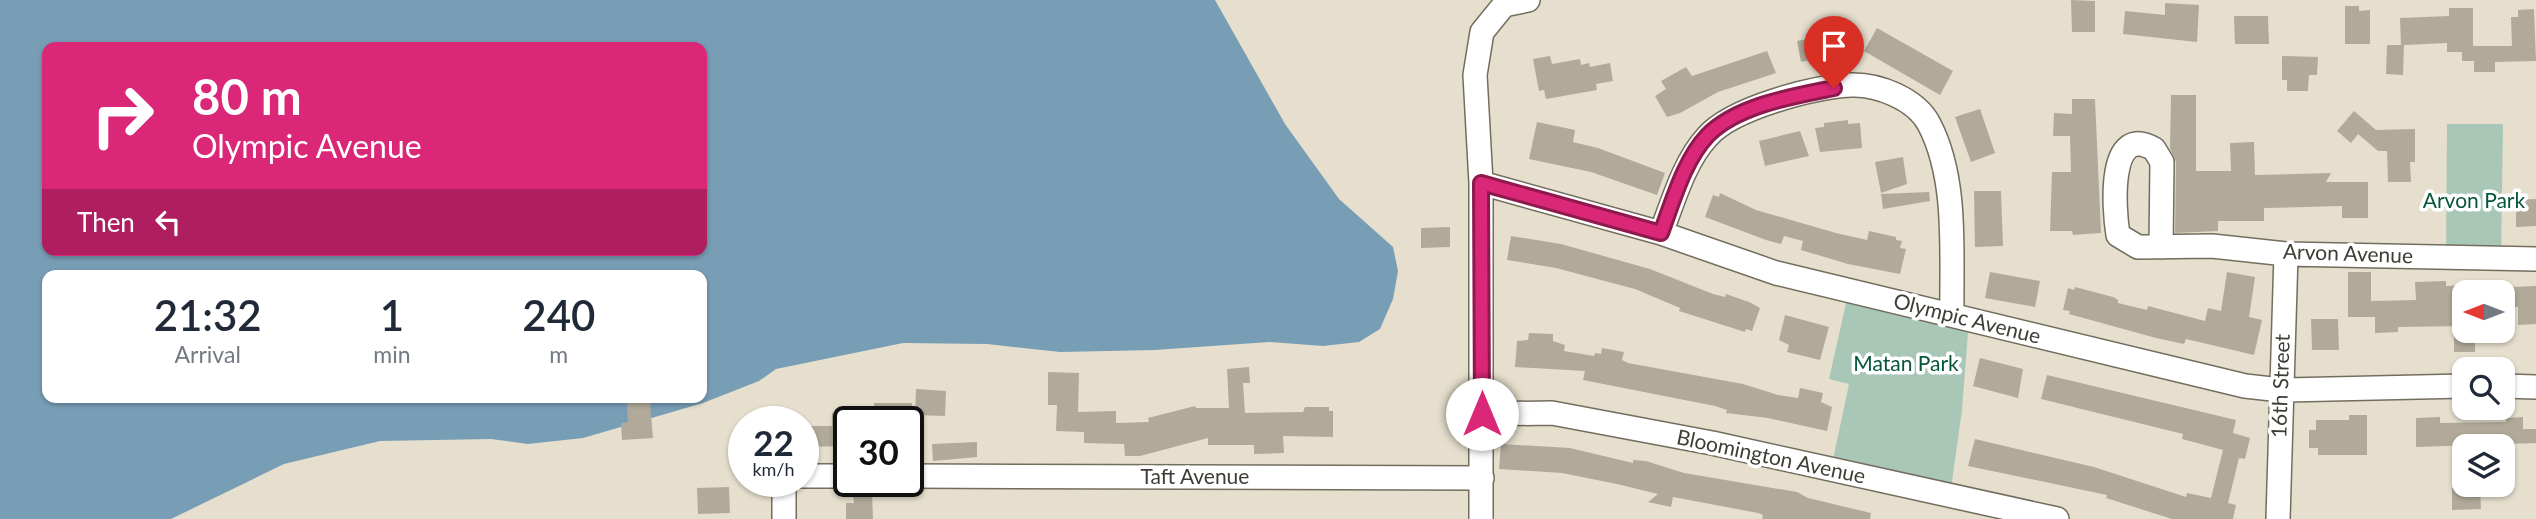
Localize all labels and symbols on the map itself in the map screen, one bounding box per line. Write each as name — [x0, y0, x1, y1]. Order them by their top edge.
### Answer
pin — [1804, 16, 1864, 88]
park label: Arvon Park — [2423, 187, 2526, 212]
street label: Arvon Avenue — [2283, 238, 2414, 267]
north arrow — [2452, 280, 2515, 343]
street label: Olympic Avenue — [1891, 287, 2044, 348]
street label: 16th Street — [2265, 333, 2294, 438]
park label: Matan Park — [1853, 350, 1959, 375]
position arrow — [1445, 377, 1519, 451]
speed limit sign: 30 — [833, 406, 924, 497]
street label: Bloomington Avenue — [1675, 423, 1868, 488]
street label: Taft Avenue — [1141, 463, 1249, 488]

